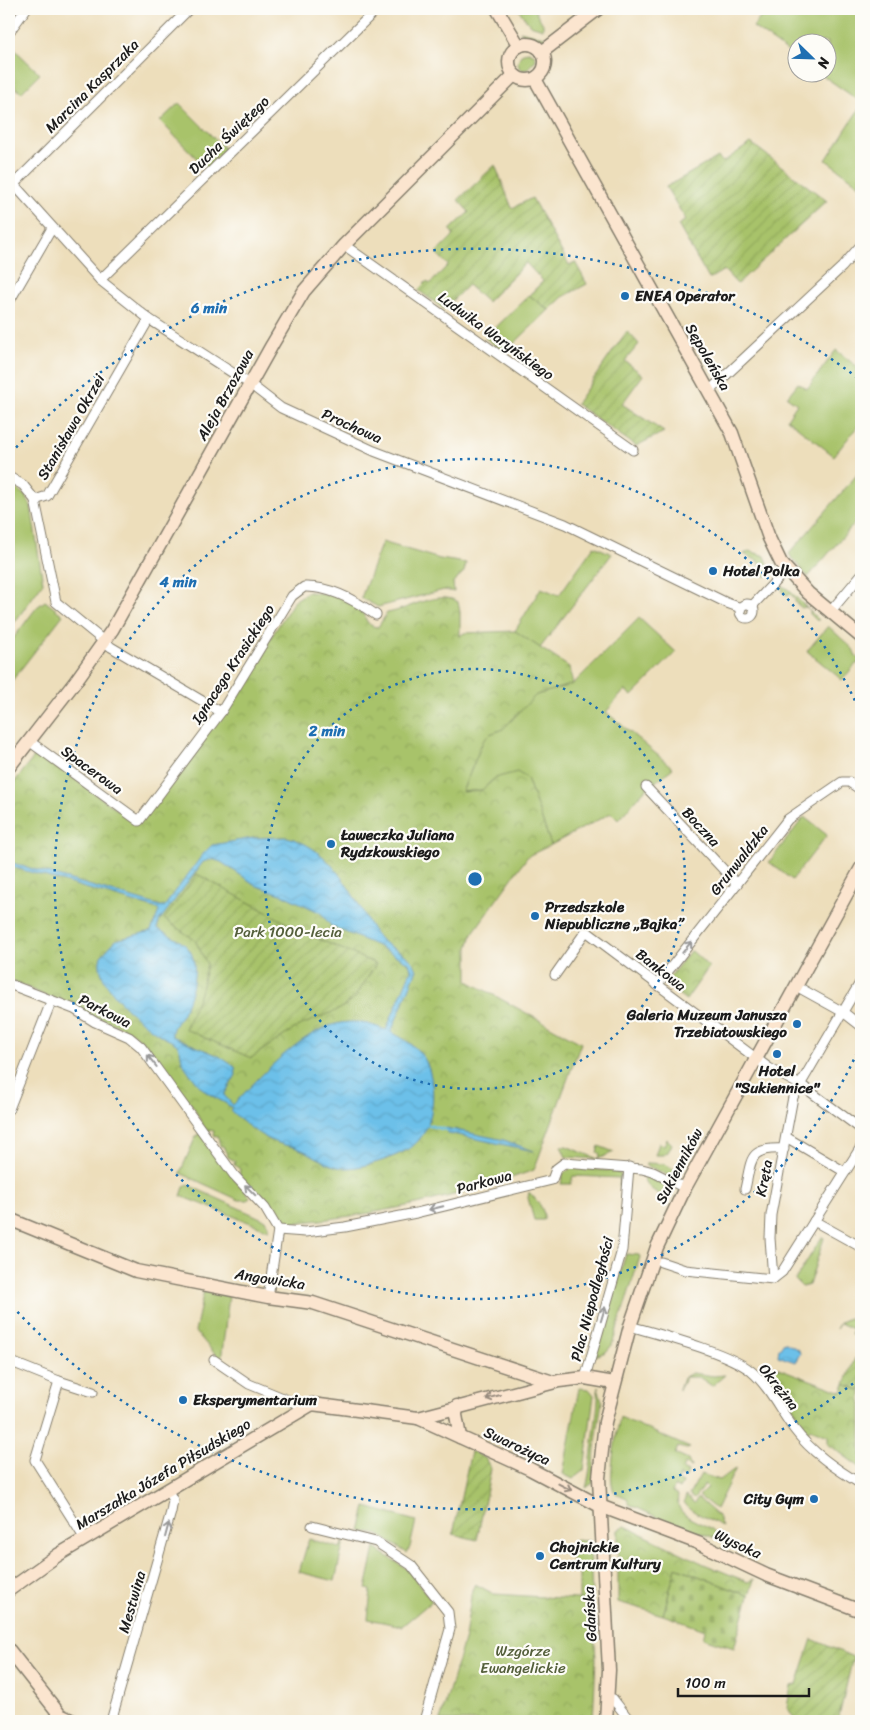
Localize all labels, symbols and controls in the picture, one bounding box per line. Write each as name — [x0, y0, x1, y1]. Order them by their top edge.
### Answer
street label: Marcina Kasprzaka — [39, 32, 146, 139]
north arrow — [788, 32, 838, 82]
text: N — [810, 53, 837, 73]
street label: Ducha Świętego — [182, 89, 276, 181]
place label: ENEA Operator — [635, 283, 736, 309]
street label: Ludwika Waryńskiego — [432, 285, 560, 387]
marker: ENEA Operator — [619, 290, 631, 302]
text: 6 min — [190, 295, 228, 321]
street label: Sępoleńska — [678, 318, 738, 396]
street label: Aleja Brzozowa — [189, 344, 261, 446]
street label: Stanisława Okrzei — [30, 368, 112, 485]
street label: Prochowa — [318, 401, 387, 451]
place label: Hotel Polka — [722, 558, 800, 584]
marker: Hotel Polka — [707, 565, 719, 577]
text: 4 min — [158, 569, 197, 595]
street label: Ignacego Krasickiego — [184, 598, 282, 730]
text: 2 min — [308, 718, 346, 744]
street label: Spacerowa — [55, 738, 129, 802]
street label: Boczna — [675, 801, 727, 854]
street label: Grunwaldzka — [703, 818, 775, 901]
place label: Ławeczka Juliana Rydzkowskiego — [340, 822, 455, 865]
marker: Ławeczka Juliana Rydzkowskiego — [325, 838, 337, 850]
centre of rings — [466, 870, 484, 888]
place label: Przedszkole Niepubliczne „Bajka” — [544, 894, 685, 937]
marker: Przedszkole Niepubliczne „Bajka” — [529, 910, 541, 922]
park label: Park 1000-lecia — [234, 919, 342, 945]
one-way arrow — [681, 941, 692, 954]
street label: Bankowa — [630, 942, 692, 999]
street label: Parkowa — [74, 987, 136, 1036]
place label: Galeria Muzeum Janusza Trzebiatowskiego — [626, 1002, 787, 1045]
marker: Galeria Muzeum Janusza Trzebiatowskiego — [791, 1018, 803, 1030]
marker: Hotel "Sukiennice" — [771, 1048, 783, 1060]
one-way arrow — [147, 1055, 158, 1068]
place label: Hotel "Sukiennice" — [735, 1058, 821, 1101]
street label: Sukienników — [648, 1123, 710, 1209]
street label: Kręta — [748, 1157, 780, 1199]
street label: Parkowa — [453, 1162, 515, 1202]
one-way arrow — [244, 1184, 256, 1197]
one-way arrow — [429, 1204, 445, 1213]
street label: Plac Niepodległości — [563, 1233, 621, 1364]
street label: Angowicka — [232, 1260, 307, 1297]
one-way arrow — [599, 1306, 609, 1322]
street label: Okrężna — [752, 1358, 806, 1417]
place label: Eksperymentarium — [193, 1387, 317, 1413]
one-way arrow — [486, 1392, 502, 1402]
marker: Eksperymentarium — [177, 1394, 189, 1406]
street label: Marszałka Józefa Piłsudskiego — [70, 1411, 256, 1537]
street label: Swarożyca — [479, 1419, 555, 1473]
one-way arrow — [557, 1483, 572, 1492]
place label: City Gym — [743, 1486, 804, 1512]
marker: City Gym — [808, 1493, 820, 1505]
street label: Wysoka — [710, 1522, 766, 1566]
one-way arrow — [162, 1523, 172, 1539]
place label: Chojnickie Centrum Kultury — [549, 1534, 662, 1577]
marker: Chojnickie Centrum Kultury — [534, 1550, 546, 1562]
street label: Mestwina — [111, 1567, 153, 1636]
street label: Gdańska — [576, 1585, 604, 1642]
park label: Wzgórze Ewangelickie — [480, 1638, 566, 1681]
scale bar — [678, 1665, 809, 1697]
text: 100 m — [685, 1670, 726, 1696]

